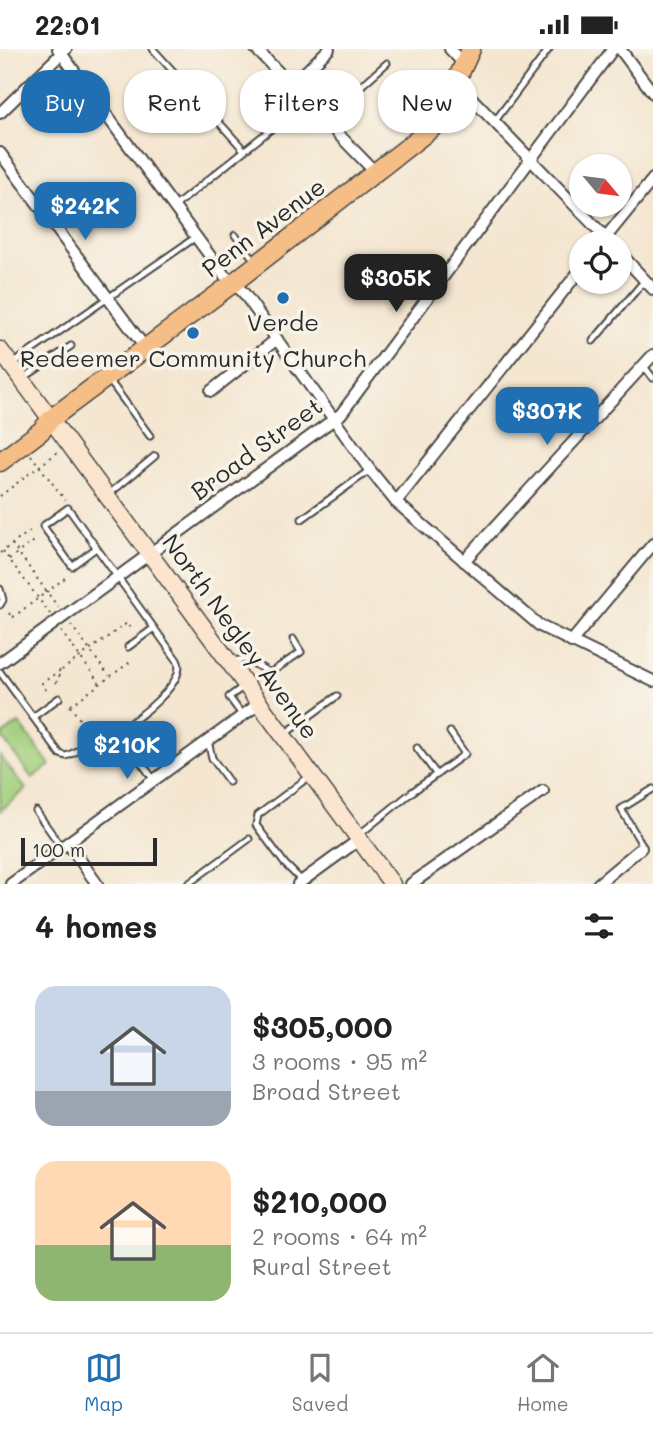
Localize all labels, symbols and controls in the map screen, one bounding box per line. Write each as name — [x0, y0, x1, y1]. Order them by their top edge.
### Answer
text: 22:01 — [35, 8, 101, 42]
chip: Buy — [21, 70, 110, 133]
chip: Rent — [124, 70, 226, 133]
chip: Filters — [240, 70, 364, 133]
chip: New — [378, 70, 477, 133]
north arrow — [569, 154, 632, 217]
map controls — [569, 154, 632, 294]
street label: Penn Avenue — [195, 170, 331, 283]
pin: $242K — [36, 183, 134, 242]
text: $242K — [50, 190, 120, 220]
button: locate — [569, 231, 632, 294]
pin: $305K — [347, 254, 445, 314]
text: $305K — [360, 262, 432, 292]
marker: Verde — [275, 290, 291, 306]
place label: Verde — [247, 306, 319, 337]
marker: Redeemer Community Church — [185, 325, 201, 341]
place label: Redeemer Community Church — [20, 342, 366, 373]
pin: $307K — [498, 387, 596, 447]
street label: Broad Street — [184, 390, 328, 506]
text: $307K — [512, 395, 582, 425]
street label: North Negley Avenue — [156, 527, 326, 745]
pin: $210K — [78, 721, 176, 781]
text: $210K — [93, 729, 161, 759]
scale bar — [21, 835, 158, 867]
text: 100 m — [32, 837, 85, 862]
text: 4 homes — [35, 906, 157, 946]
icon: filters — [580, 907, 618, 945]
text: $305,000 — [252, 1006, 392, 1046]
icon: home — [91, 1014, 175, 1098]
text: 3 rooms · 95 m² — [252, 1046, 427, 1076]
text: Broad Street — [252, 1076, 401, 1106]
text: $210,000 — [252, 1181, 387, 1221]
icon: home — [91, 1189, 175, 1273]
text: 2 rooms · 64 m² — [252, 1221, 427, 1251]
text: Rural Street — [252, 1251, 392, 1281]
tab: Map — [84, 1349, 123, 1416]
tab: Saved — [292, 1349, 348, 1416]
tab: Home — [517, 1349, 569, 1416]

